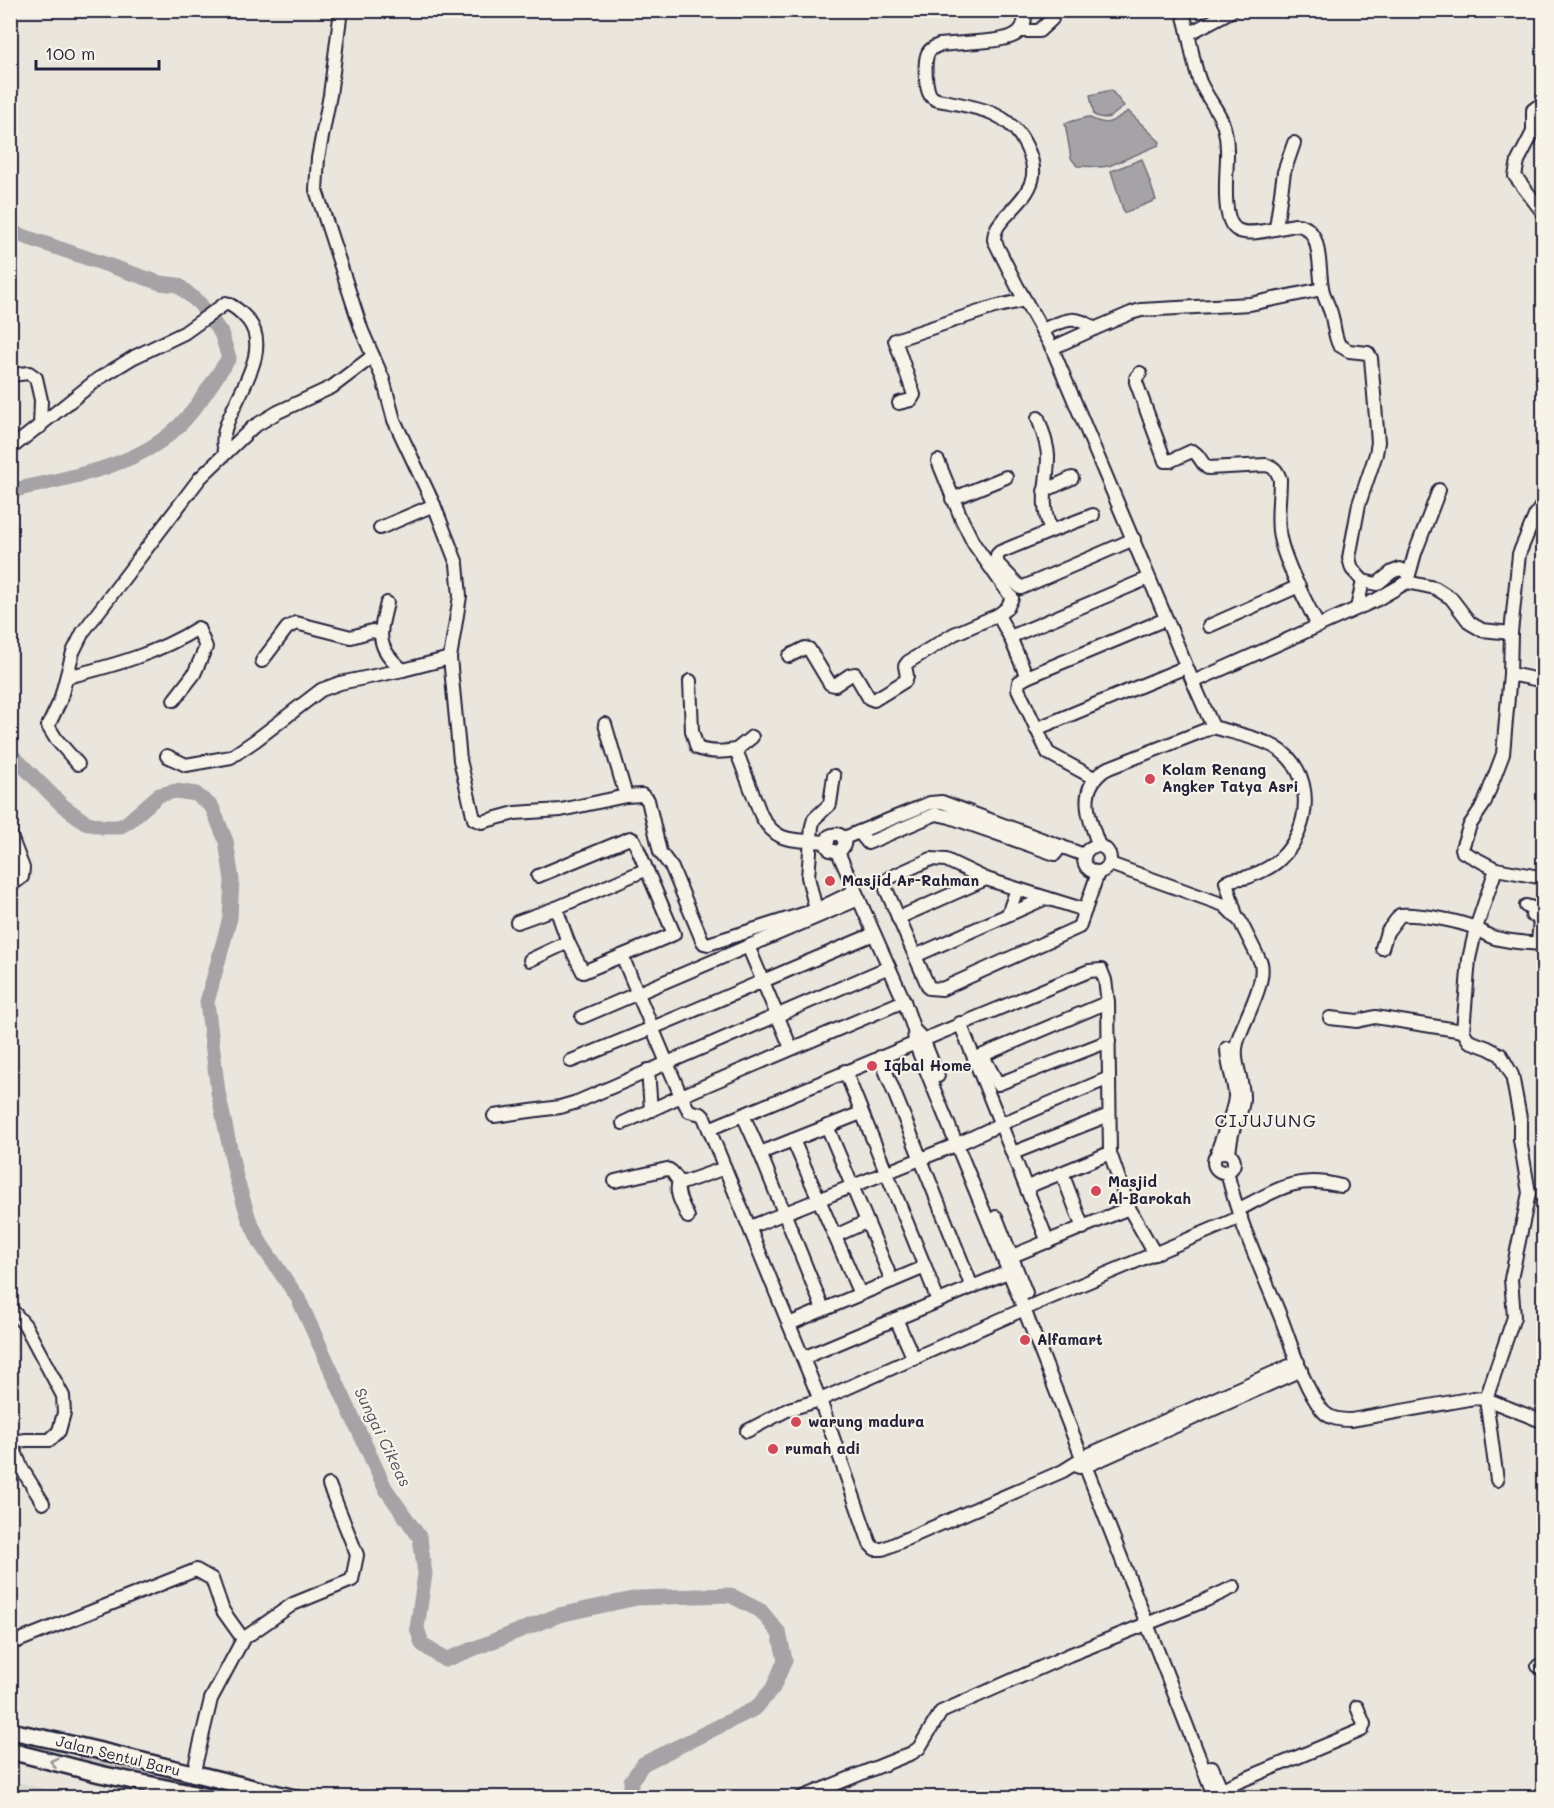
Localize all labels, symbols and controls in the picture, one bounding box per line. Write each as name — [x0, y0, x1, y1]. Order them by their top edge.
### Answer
scale bar — [36, 33, 159, 71]
text: 100 m — [45, 41, 95, 65]
place label: Kolam Renang Angker Tatya Asri — [1162, 759, 1299, 796]
marker: Kolam Renang Angker Tatya Asri — [1143, 772, 1157, 786]
place label: Masjid Ar-Rahman — [842, 870, 979, 890]
marker: Masjid Ar-Rahman — [823, 874, 837, 888]
place label: Iqbal Home — [884, 1055, 972, 1075]
marker: Iqbal Home — [865, 1059, 879, 1073]
district label: CIJUJUNG — [1214, 1108, 1318, 1132]
place label: Masjid Al-Barokah — [1108, 1171, 1191, 1208]
marker: Masjid Al-Barokah — [1089, 1184, 1103, 1198]
place label: Alfamart — [1037, 1329, 1103, 1349]
marker: Alfamart — [1018, 1333, 1032, 1347]
water label: Sungai Cikeas — [350, 1383, 417, 1490]
place label: warung madura — [808, 1411, 924, 1431]
marker: warung madura — [789, 1415, 803, 1429]
place label: rumah adi — [785, 1438, 860, 1458]
marker: rumah adi — [766, 1442, 780, 1456]
street label: Jalan Sentul Baru — [54, 1730, 183, 1780]
one-way arrow — [49, 1757, 59, 1769]

